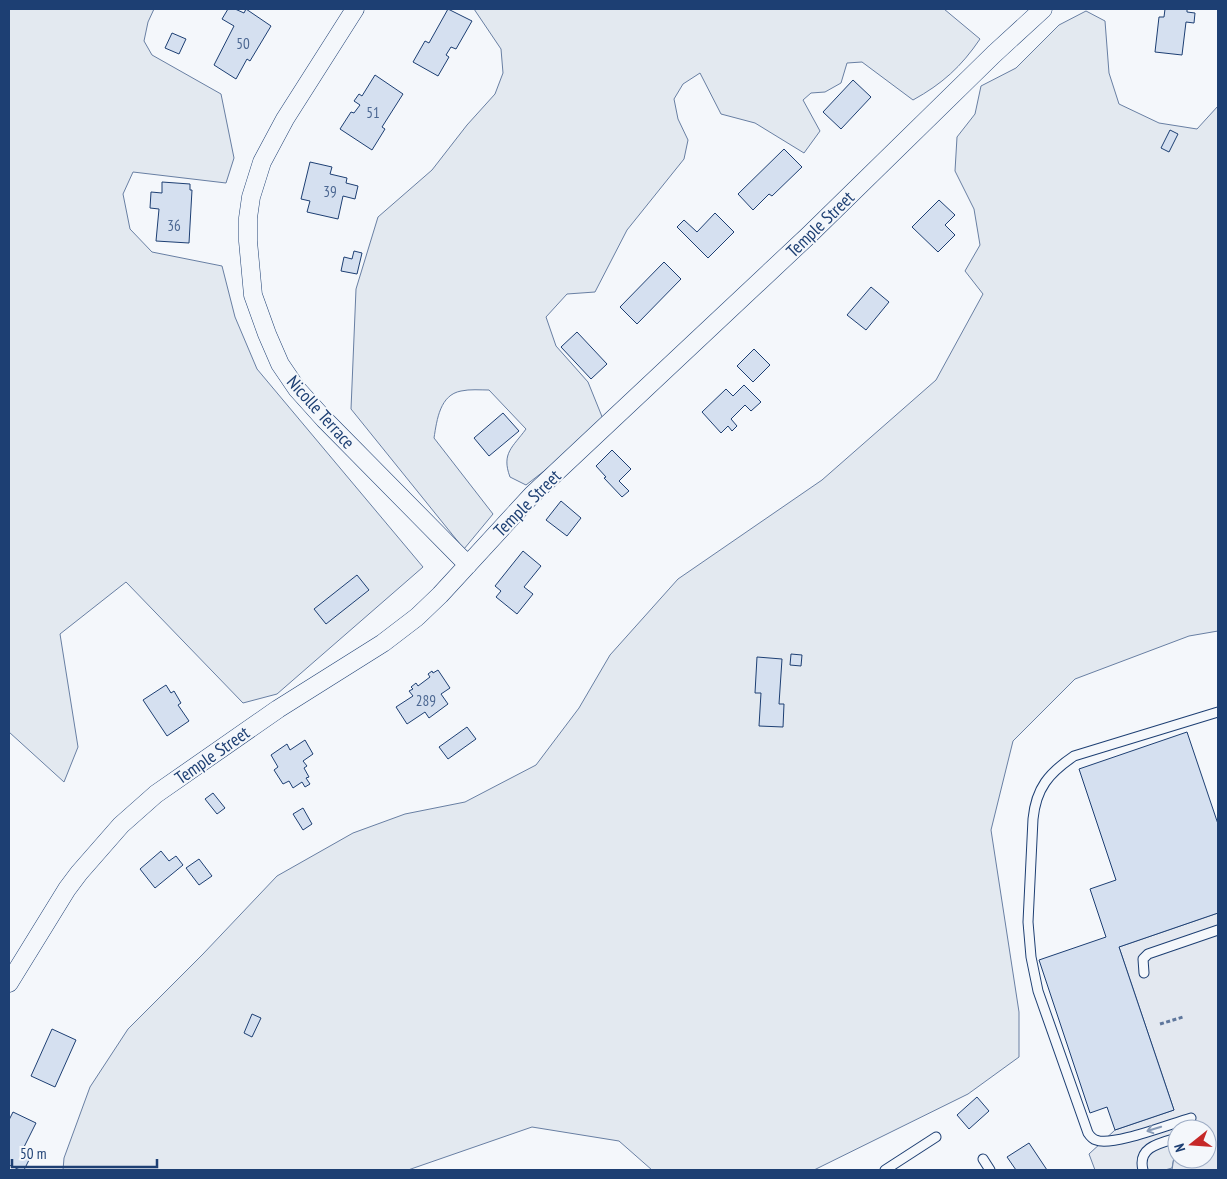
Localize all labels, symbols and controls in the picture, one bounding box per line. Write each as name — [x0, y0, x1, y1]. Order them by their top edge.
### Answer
house number: 50 — [236, 34, 250, 53]
house number: 51 — [366, 103, 380, 122]
house number: 39 — [323, 182, 337, 201]
street label: Temple Street — [781, 186, 859, 262]
house number: 36 — [167, 216, 181, 235]
street label: Nicolle Terrace — [282, 371, 360, 453]
street label: Temple Street — [489, 464, 566, 541]
house number: 289 — [416, 691, 436, 710]
street label: Temple Street — [170, 721, 254, 789]
north arrow — [1167, 1119, 1217, 1169]
one-way arrow — [1147, 1124, 1163, 1134]
scale bar — [12, 1136, 158, 1168]
text: N — [1170, 1142, 1189, 1154]
text: 50 m — [20, 1144, 46, 1163]

